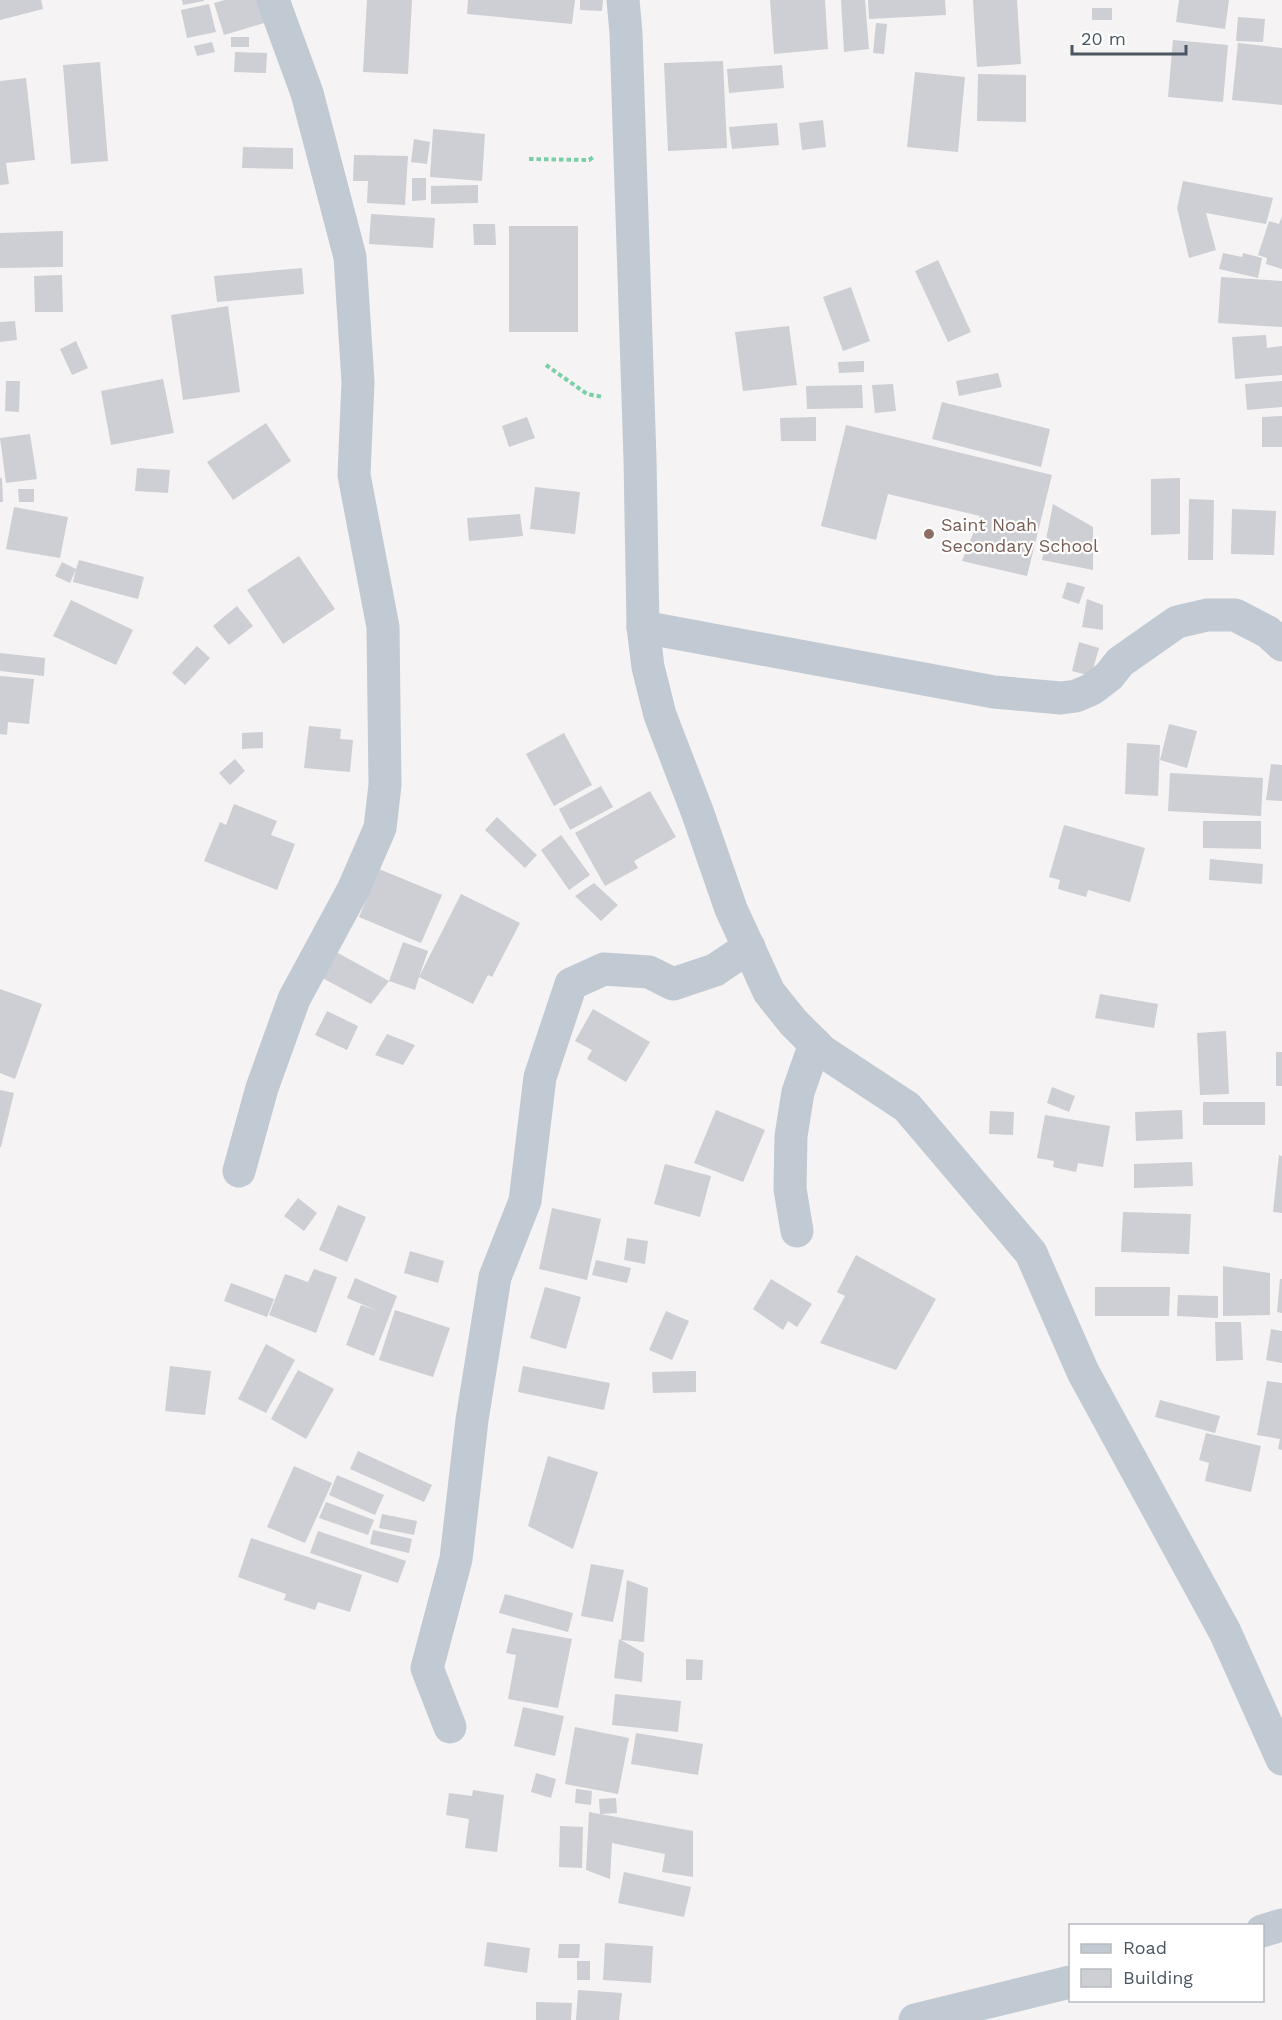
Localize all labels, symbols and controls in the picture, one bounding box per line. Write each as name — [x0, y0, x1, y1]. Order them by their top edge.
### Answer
scale bar — [1072, 18, 1186, 56]
text: 20 m — [1081, 28, 1126, 49]
place label: Saint Noah Secondary School — [941, 514, 1099, 556]
marker: Saint Noah Secondary School — [922, 527, 936, 541]
legend — [1069, 1924, 1264, 2002]
text: Road — [1123, 1937, 1167, 1958]
text: Building — [1123, 1967, 1193, 1988]

